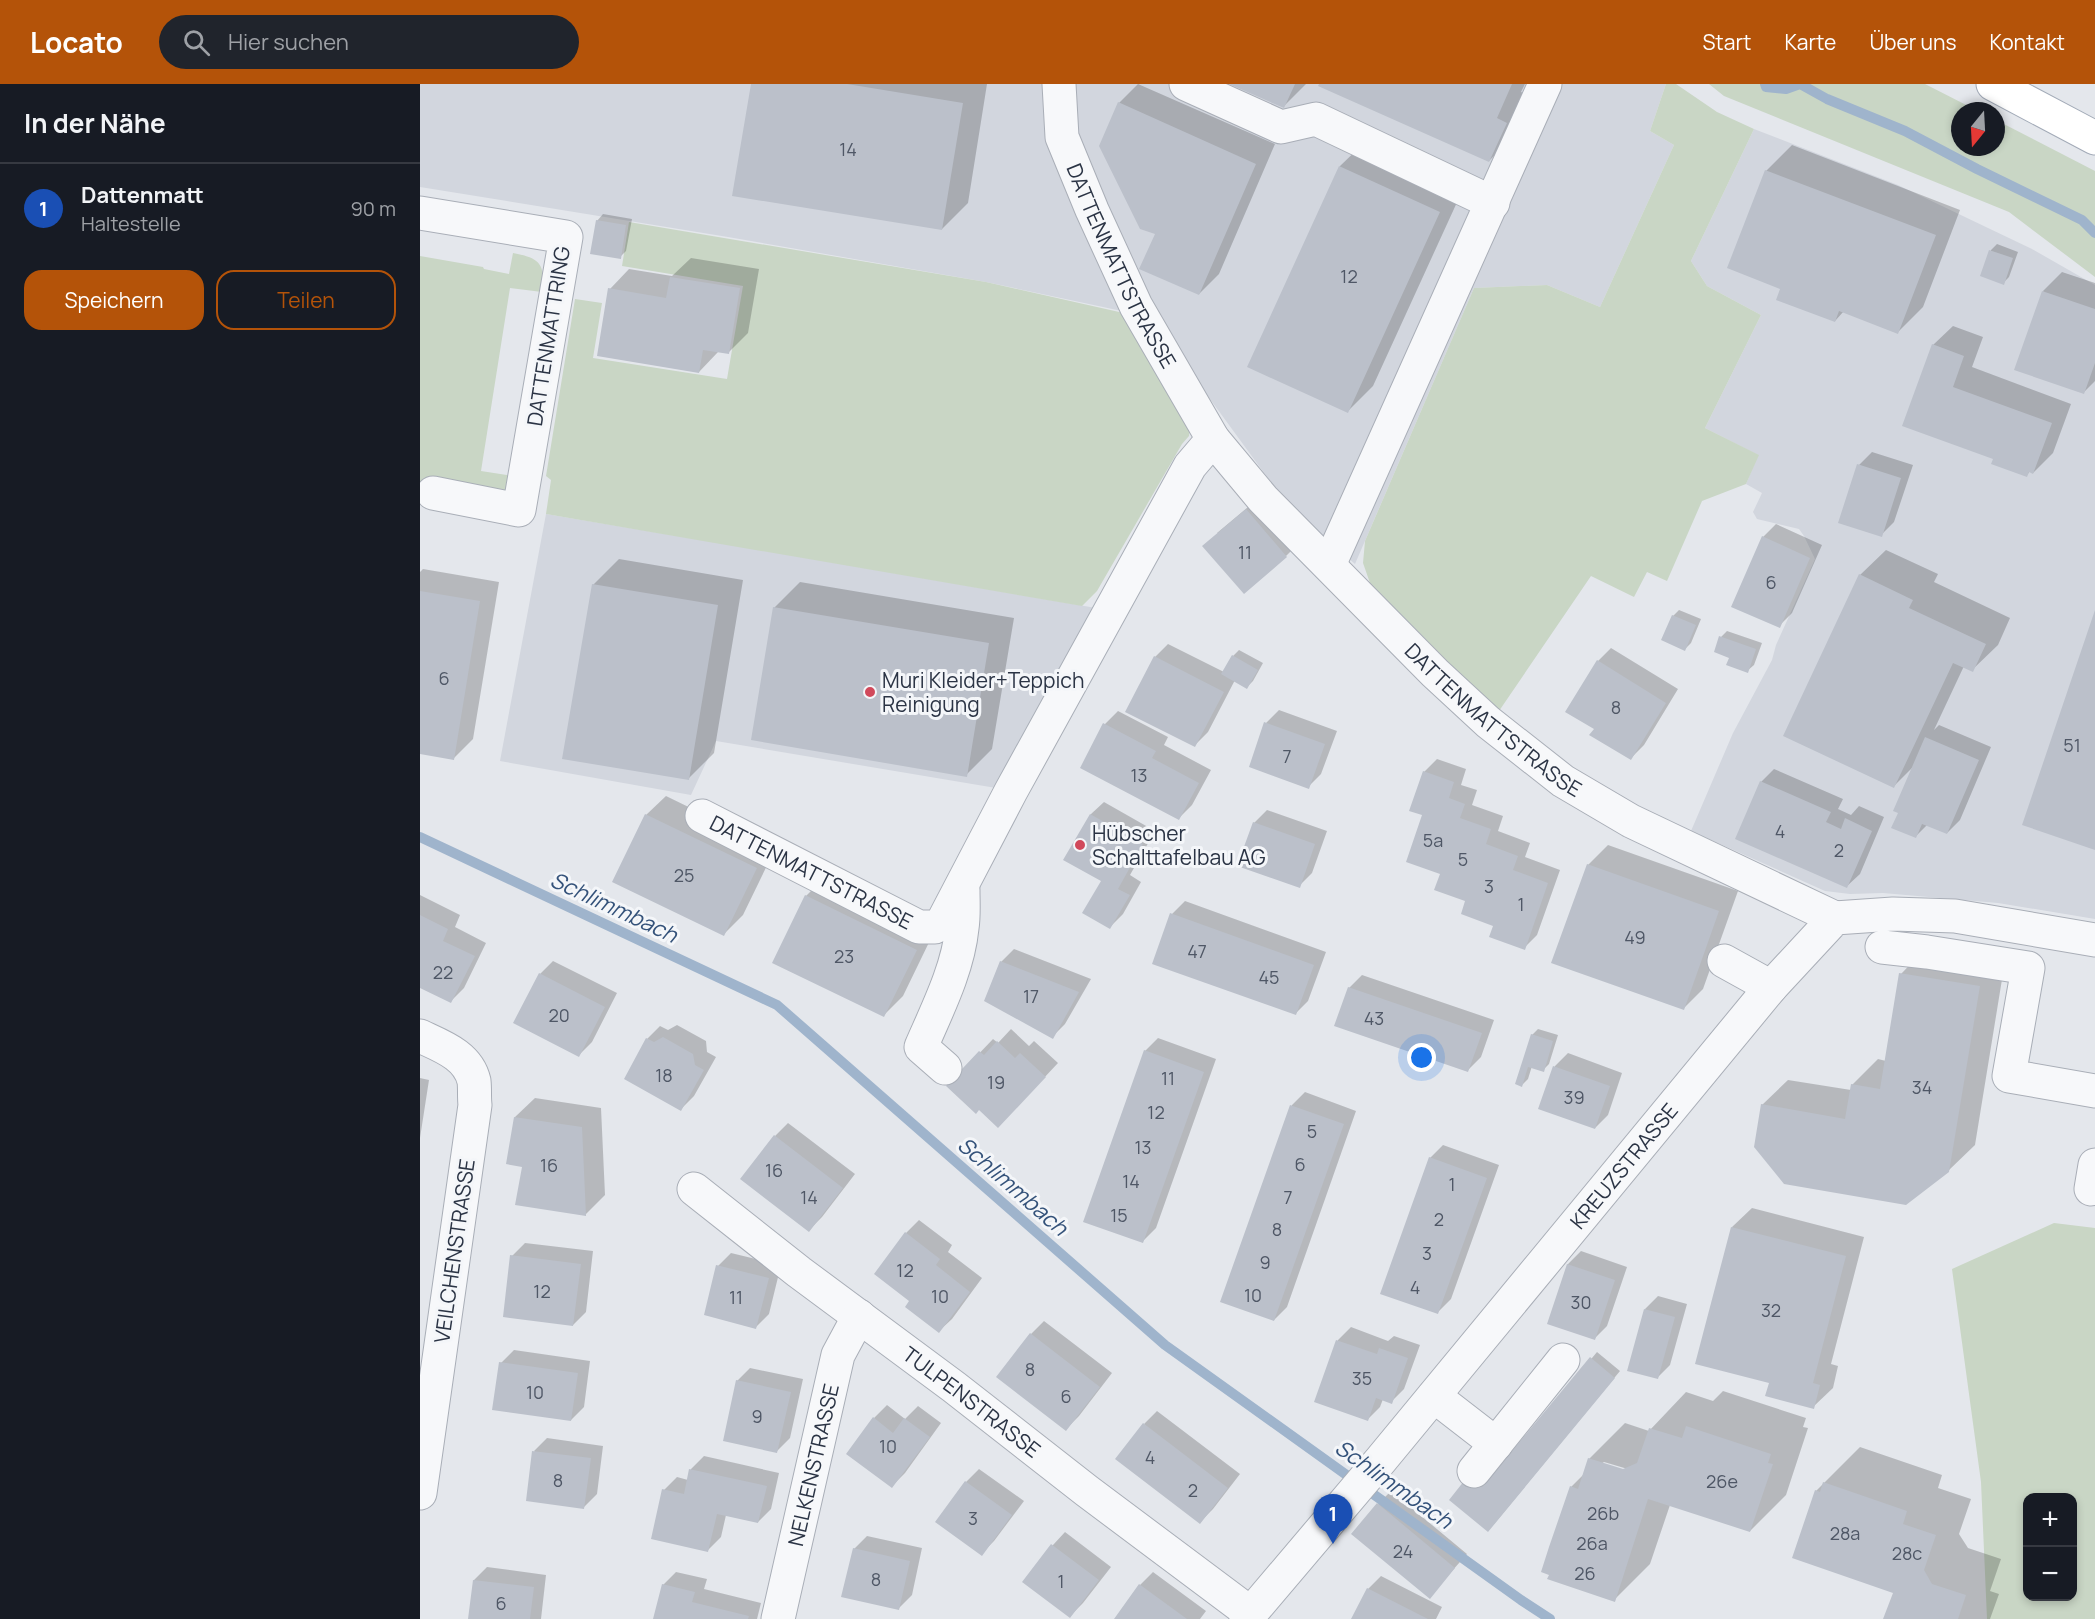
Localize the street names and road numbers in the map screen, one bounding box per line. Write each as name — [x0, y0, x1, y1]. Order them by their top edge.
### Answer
street label: DATTENMATTSTRASSE — [1060, 159, 1183, 373]
street label: DATTENMATTRING — [520, 244, 576, 428]
street label: DATTENMATTSTRASSE — [1399, 637, 1587, 803]
street label: DATTENMATTSTRASSE — [705, 808, 918, 936]
street label: KREUZSTRASSE — [1563, 1097, 1684, 1234]
street label: VEILCHENSTRASSE — [427, 1157, 481, 1345]
street label: TULPENSTRASSE — [897, 1340, 1047, 1464]
street label: NELKENSTRASSE — [781, 1381, 845, 1549]

